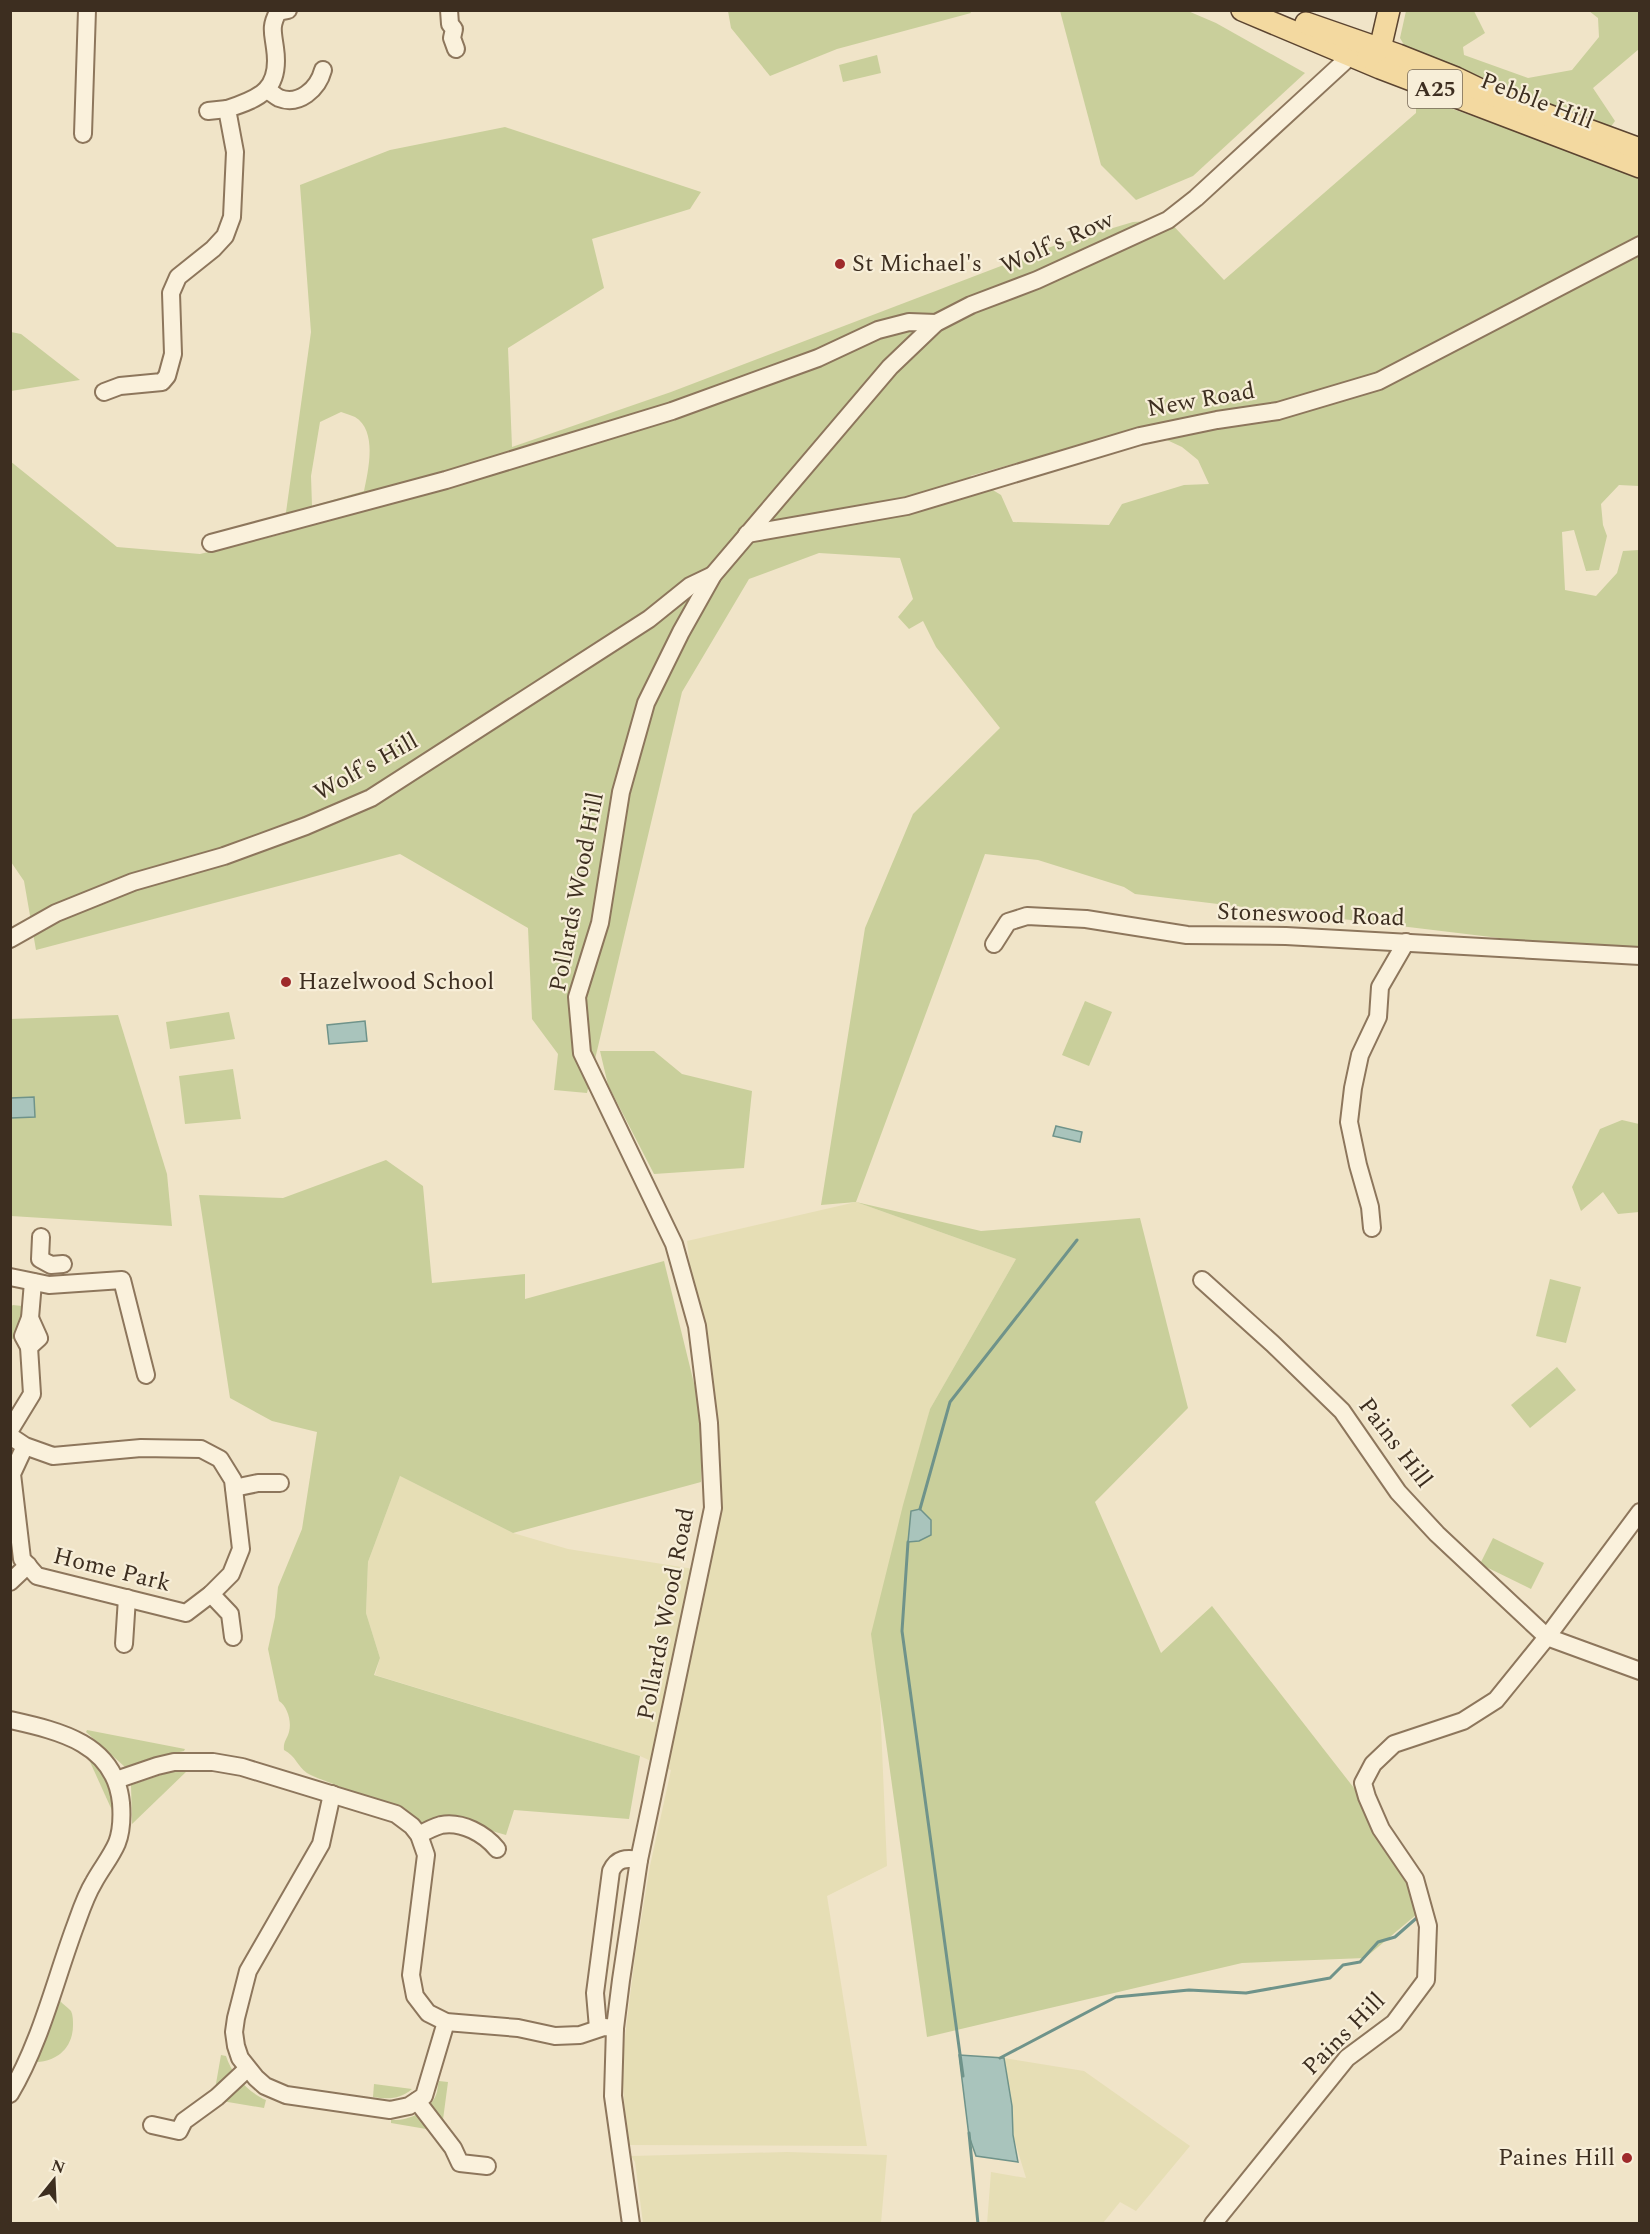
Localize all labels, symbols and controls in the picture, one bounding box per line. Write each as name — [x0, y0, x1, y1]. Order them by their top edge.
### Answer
street label: Pebble Hill — [1475, 63, 1599, 139]
road number: A25 — [1408, 70, 1462, 108]
street label: Wolf's Row — [995, 202, 1120, 284]
place label: St Michael's — [852, 246, 982, 282]
marker: St Michael's — [833, 257, 847, 271]
street label: New Road — [1144, 373, 1258, 427]
street label: Wolf's Hill — [307, 723, 425, 811]
street label: Pollards Wood Hill — [540, 789, 614, 995]
street label: Stoneswood Road — [1216, 894, 1406, 936]
place label: Hazelwood School — [298, 964, 494, 1000]
marker: Hazelwood School — [279, 975, 293, 989]
street label: Pains Hill — [1349, 1390, 1441, 1496]
street label: Pollards Wood Road — [628, 1505, 704, 1723]
street label: Home Park — [49, 1538, 175, 1602]
street label: Pains Hill — [1294, 1984, 1394, 2084]
place label: Paines Hill — [1498, 2140, 1615, 2176]
north arrow — [24, 2150, 84, 2210]
marker: Paines Hill — [1620, 2151, 1634, 2165]
text: N — [48, 2153, 68, 2180]

